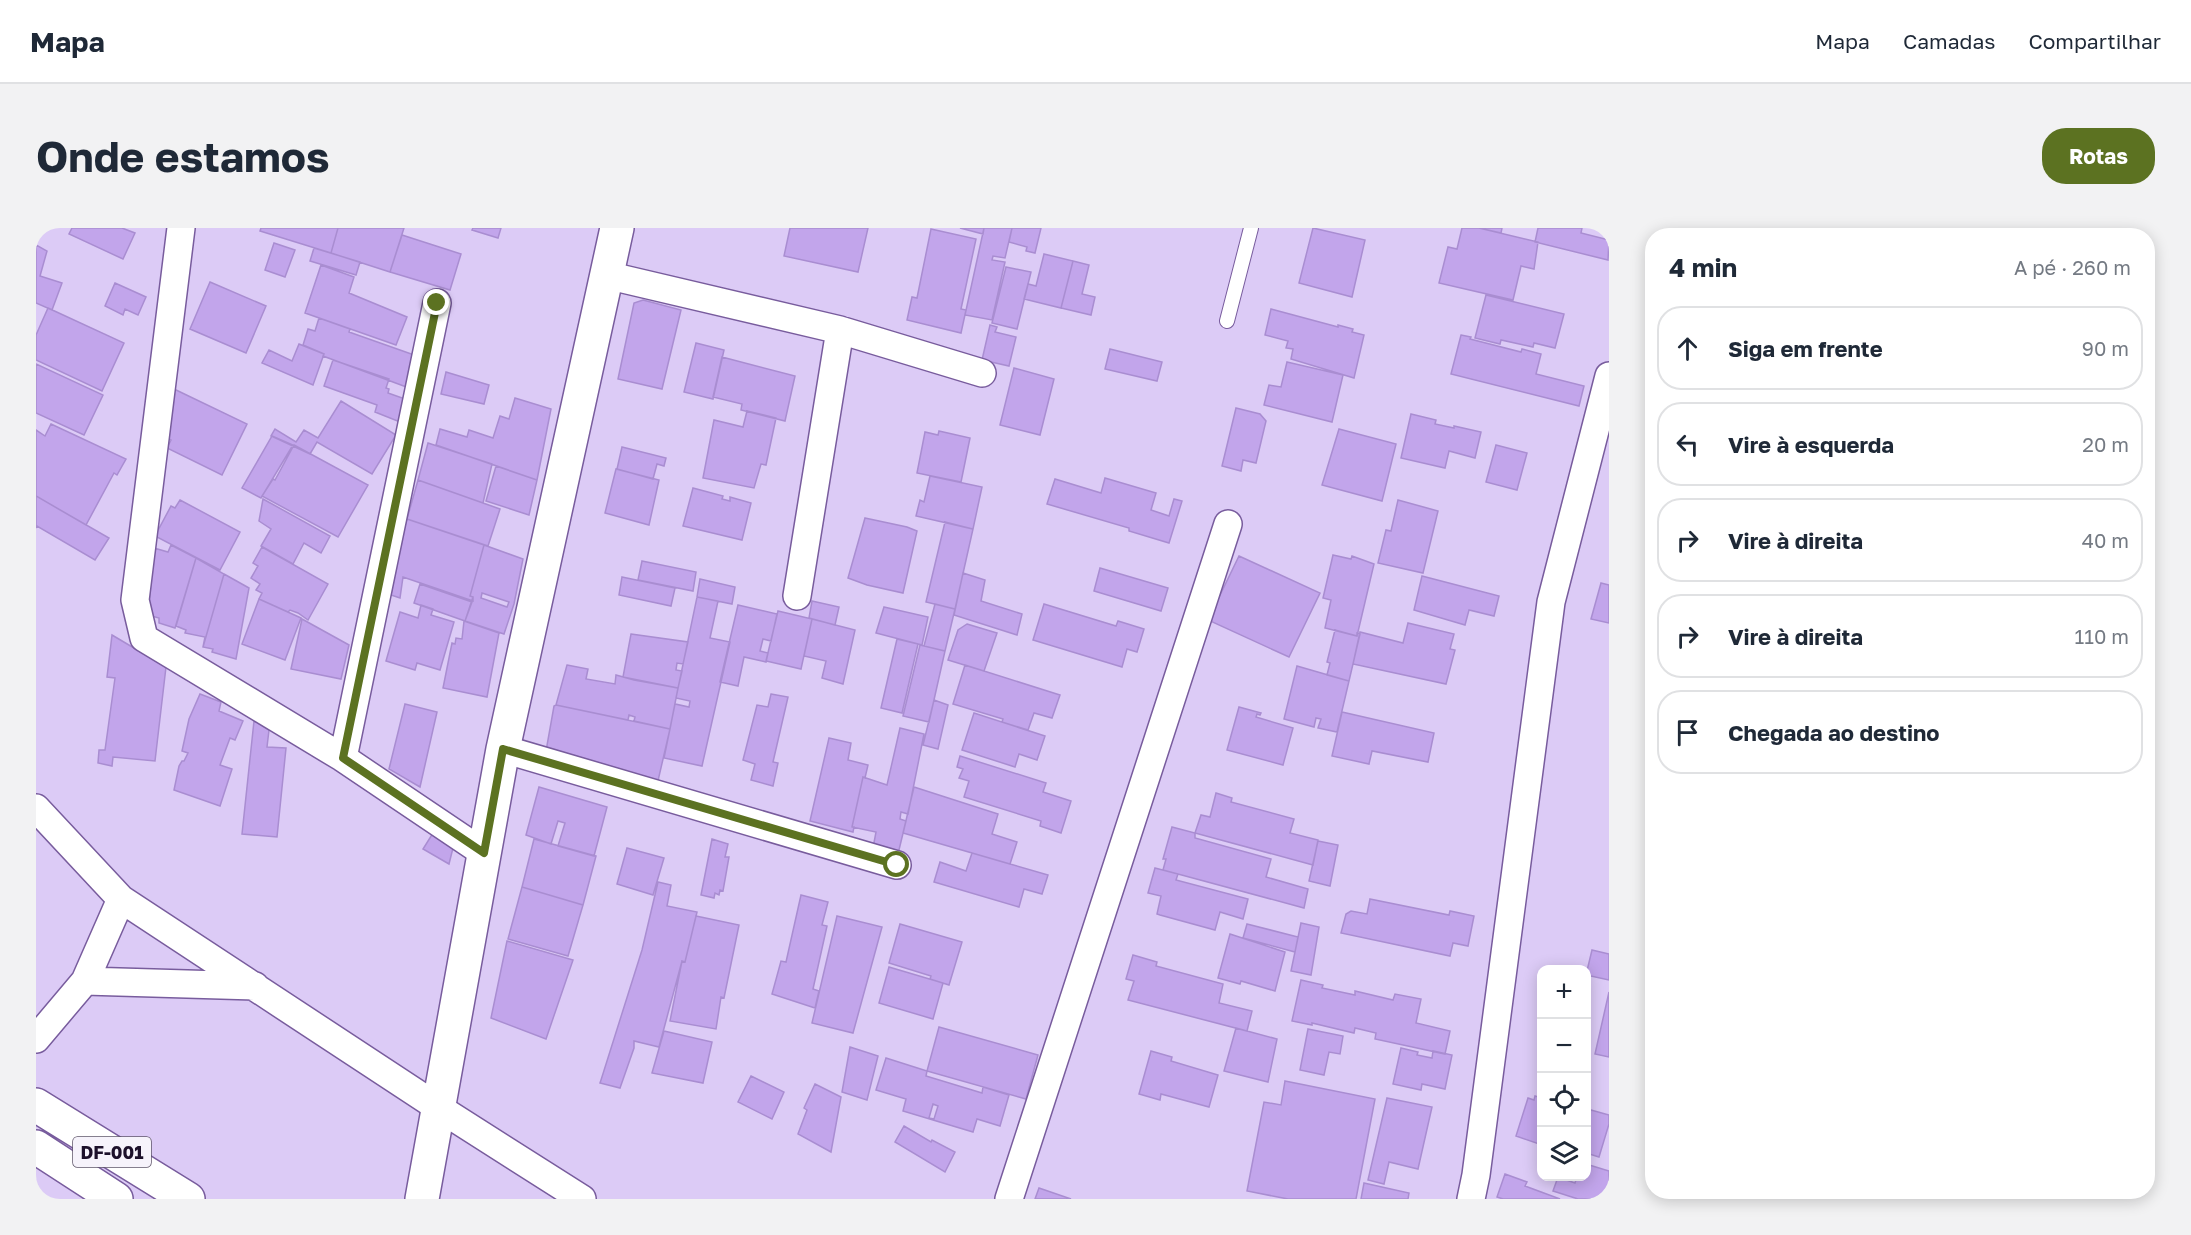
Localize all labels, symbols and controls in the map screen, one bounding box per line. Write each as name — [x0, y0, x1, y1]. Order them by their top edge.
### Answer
text: Mapa — [30, 25, 105, 58]
text: Mapa — [1815, 28, 1870, 54]
text: Camadas — [1903, 28, 1995, 54]
text: Compartilhar — [2028, 28, 2161, 54]
button: Rotas — [2042, 128, 2155, 184]
text: Onde estamos — [36, 131, 330, 181]
text: 4 min — [1669, 252, 1737, 283]
text: A pé · 260 m — [2014, 255, 2131, 279]
route end — [423, 289, 449, 315]
icon: ahead — [1671, 332, 1704, 365]
text: Siga em frente — [1728, 335, 1883, 362]
text: 90 m — [2082, 336, 2129, 360]
icon: left — [1671, 428, 1704, 461]
text: Vire à esquerda — [1728, 431, 1894, 458]
text: 20 m — [2082, 432, 2129, 456]
icon: right — [1671, 524, 1704, 557]
text: Vire à direita — [1728, 527, 1863, 554]
text: 40 m — [2082, 528, 2129, 552]
icon: right — [1671, 620, 1704, 653]
text: Vire à direita — [1728, 623, 1863, 650]
text: 110 m — [2075, 624, 2129, 648]
icon: arrive — [1671, 716, 1704, 749]
text: Chegada ao destino — [1728, 719, 1940, 746]
route start — [883, 851, 909, 877]
map controls — [1537, 965, 1591, 1181]
button: + — [1537, 965, 1591, 1019]
button: − — [1537, 1019, 1591, 1073]
button: locate — [1537, 1073, 1591, 1127]
button: layers — [1537, 1127, 1591, 1181]
road number: DF-001 — [73, 1137, 151, 1167]

